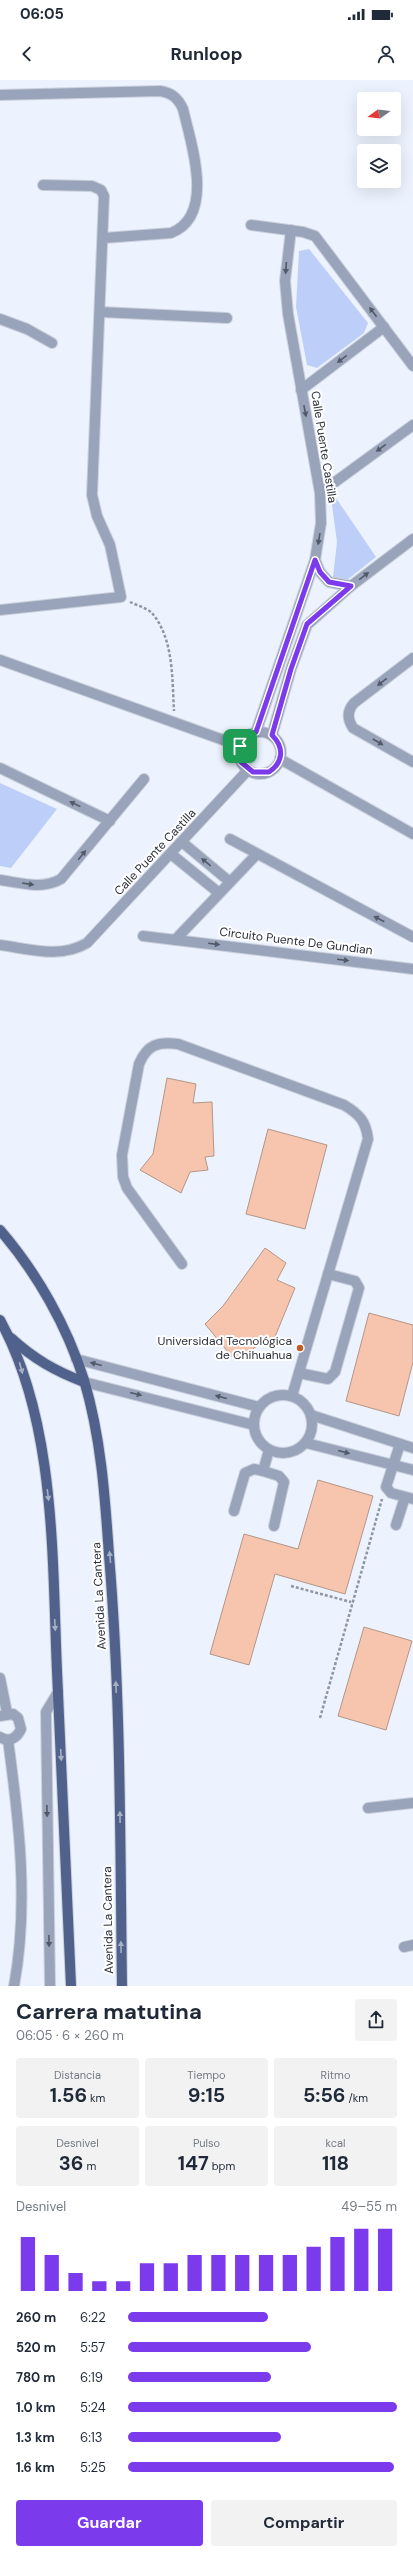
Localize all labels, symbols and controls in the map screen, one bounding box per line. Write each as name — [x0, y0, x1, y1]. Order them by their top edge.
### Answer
text: 06:05 — [20, 4, 64, 24]
text: Runloop — [170, 42, 243, 66]
icon: back — [16, 43, 38, 65]
icon: person — [375, 43, 397, 65]
north arrow — [357, 92, 401, 136]
map controls — [357, 92, 401, 188]
button: layers — [357, 144, 401, 188]
one-way arrow — [283, 262, 290, 274]
one-way arrow — [369, 307, 377, 317]
one-way arrow — [337, 355, 347, 363]
street label: Calle Puente Castilla — [307, 390, 341, 504]
one-way arrow — [302, 405, 308, 417]
one-way arrow — [376, 444, 387, 452]
one-way arrow — [316, 533, 322, 545]
one-way arrow — [358, 572, 369, 580]
one-way arrow — [377, 678, 388, 686]
pin — [223, 729, 257, 763]
icon: arrive — [229, 735, 251, 757]
one-way arrow — [372, 738, 384, 745]
one-way arrow — [69, 801, 80, 807]
street label: Calle Puente Castilla — [111, 805, 199, 899]
one-way arrow — [78, 850, 87, 860]
one-way arrow — [200, 858, 211, 867]
one-way arrow — [21, 881, 34, 887]
one-way arrow — [373, 916, 384, 922]
street label: Circuito Puente De Gundian — [218, 924, 374, 958]
one-way arrow — [208, 941, 220, 947]
one-way arrow — [337, 957, 349, 963]
place label: Universidad Tecnológica de Chihuahua — [158, 1333, 292, 1363]
marker: Universidad Tecnológica de Chihuahua — [295, 1343, 305, 1353]
one-way arrow — [89, 1361, 101, 1367]
one-way arrow — [18, 1363, 24, 1375]
one-way arrow — [129, 1392, 142, 1398]
one-way arrow — [215, 1394, 227, 1400]
one-way arrow — [337, 1449, 350, 1455]
one-way arrow — [45, 1489, 52, 1501]
street label: Avenida La Cantera — [88, 1542, 110, 1650]
one-way arrow — [106, 1551, 113, 1563]
one-way arrow — [52, 1619, 59, 1631]
one-way arrow — [113, 1681, 120, 1693]
one-way arrow — [58, 1749, 64, 1762]
one-way arrow — [43, 1805, 50, 1817]
one-way arrow — [117, 1810, 123, 1823]
street label: Avenida La Cantera — [99, 1866, 117, 1974]
one-way arrow — [46, 1935, 53, 1947]
one-way arrow — [118, 1940, 124, 1953]
text: Carrera matutina — [16, 1997, 202, 2026]
button: share — [355, 1999, 397, 2041]
text: 06:05 · 6 × 260 m — [16, 2027, 124, 2044]
text: Distancia — [54, 2068, 101, 2082]
text: Tiempo — [187, 2068, 226, 2082]
text: Ritmo — [321, 2068, 350, 2082]
text: 1.56 — [50, 2082, 87, 2108]
text: 9:15 — [188, 2082, 225, 2108]
text: 5:56 — [303, 2082, 346, 2108]
text: km — [87, 2091, 105, 2105]
text: /km — [346, 2091, 368, 2105]
text: Desnivel — [56, 2136, 99, 2150]
text: Pulso — [193, 2136, 220, 2150]
text: kcal — [326, 2136, 345, 2150]
text: 36 — [59, 2150, 84, 2176]
text: 147 — [178, 2150, 209, 2176]
text: 118 — [322, 2150, 349, 2176]
text: m — [84, 2159, 96, 2173]
text: bpm — [209, 2159, 235, 2173]
text: Desnivel — [16, 2198, 66, 2215]
text: 49–55 m — [341, 2198, 397, 2215]
text: 260 m — [16, 2309, 56, 2326]
text: 6:22 — [80, 2309, 106, 2326]
text: 520 m — [16, 2339, 56, 2356]
text: 5:57 — [80, 2339, 105, 2356]
text: 780 m — [16, 2369, 56, 2386]
text: 6:19 — [80, 2369, 103, 2386]
text: 1.0 km — [16, 2399, 55, 2416]
text: 5:24 — [80, 2399, 106, 2416]
text: 1.3 km — [16, 2429, 55, 2446]
text: 6:13 — [80, 2429, 103, 2446]
text: 1.6 km — [16, 2459, 55, 2476]
text: 5:25 — [80, 2459, 106, 2476]
button: Guardar — [16, 2500, 203, 2546]
button: Compartir — [211, 2500, 397, 2546]

